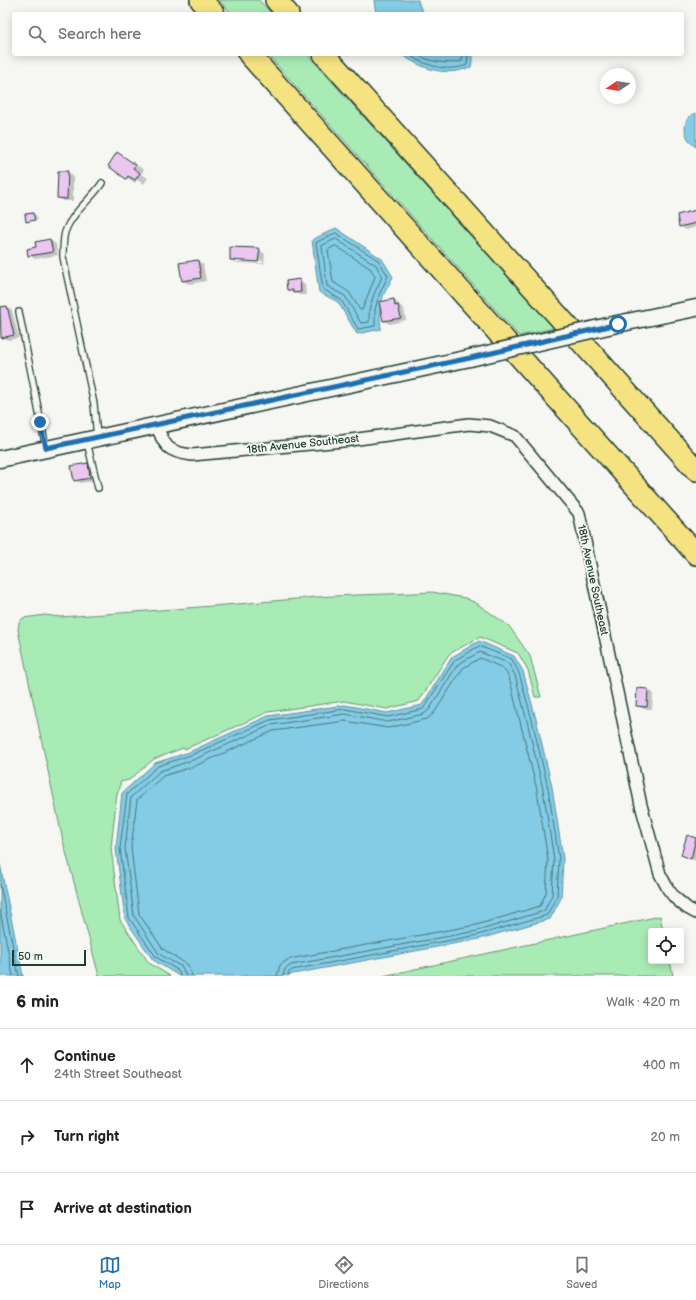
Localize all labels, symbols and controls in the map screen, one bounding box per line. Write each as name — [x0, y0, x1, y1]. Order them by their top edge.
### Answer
search box — [12, 12, 684, 56]
icon: search — [26, 23, 48, 45]
text: Search here — [58, 25, 141, 44]
north arrow — [600, 68, 636, 104]
route start — [609, 315, 627, 333]
route end — [31, 413, 49, 431]
street label: 18th Avenue Southeast — [246, 432, 360, 456]
street label: 18th Avenue Southeast — [575, 524, 611, 637]
map controls — [648, 928, 684, 964]
button: locate — [648, 928, 684, 964]
scale bar — [12, 948, 86, 967]
text: 50 m — [18, 950, 43, 963]
text: 6 min — [16, 992, 59, 1012]
text: Walk · 420 m — [606, 994, 680, 1010]
text: Continue — [54, 1047, 116, 1066]
icon: ahead — [16, 1054, 38, 1076]
text: 400 m — [643, 1057, 680, 1073]
text: 24th Street Southeast — [54, 1066, 182, 1082]
icon: right — [16, 1126, 38, 1148]
text: Turn right — [54, 1127, 119, 1146]
text: 20 m — [650, 1129, 680, 1145]
icon: arrive — [16, 1198, 38, 1220]
text: Arrive at destination — [54, 1199, 192, 1218]
tab: Map — [99, 1254, 121, 1291]
tab: Directions — [318, 1254, 369, 1291]
tab: Saved — [566, 1254, 597, 1291]

